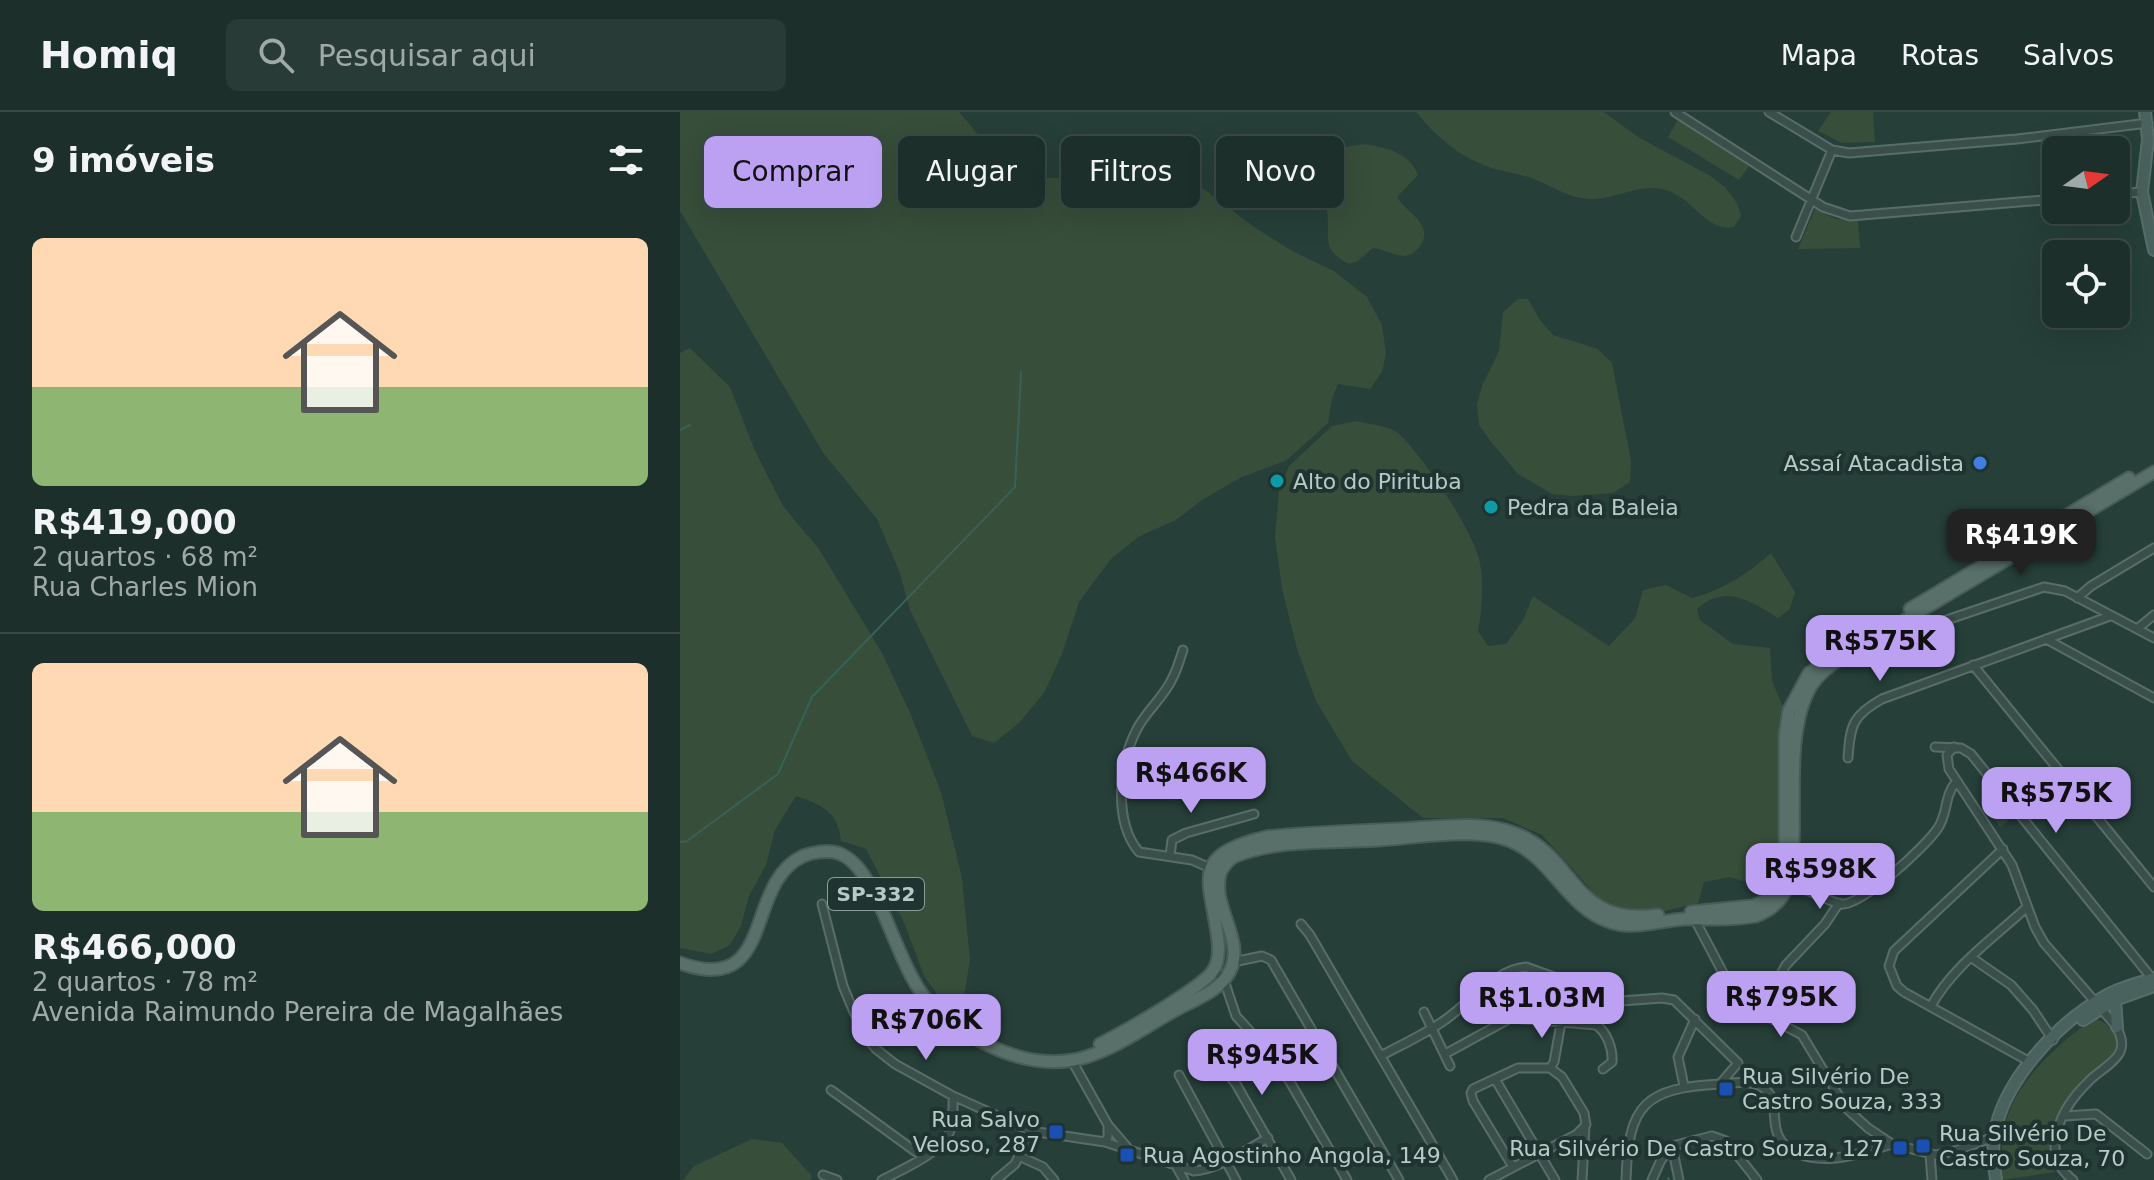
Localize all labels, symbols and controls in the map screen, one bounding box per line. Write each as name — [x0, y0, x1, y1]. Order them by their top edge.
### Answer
search box — [226, 19, 786, 91]
text: Homiq — [40, 33, 178, 77]
icon: search — [254, 33, 298, 77]
text: Pesquisar aqui — [318, 38, 536, 73]
text: Mapa — [1781, 39, 1857, 72]
text: Rotas — [1901, 39, 1979, 72]
text: Salvos — [2023, 39, 2114, 72]
chip: Comprar — [704, 136, 882, 208]
chip: Alugar — [898, 136, 1045, 208]
chip: Filtros — [1061, 136, 1200, 208]
chip: Novo — [1216, 136, 1344, 208]
north arrow — [2042, 136, 2130, 224]
map controls — [2042, 136, 2130, 328]
icon: filters — [604, 138, 648, 182]
text: 9 imóveis — [32, 140, 215, 180]
button: locate — [2042, 240, 2130, 328]
icon: home — [268, 290, 412, 434]
place label: Assaí Atacadista — [1783, 451, 1964, 476]
marker: Assaí Atacadista — [1971, 454, 1989, 472]
place label: Alto do Pirituba — [1293, 469, 1462, 494]
marker: Alto do Pirituba — [1268, 472, 1286, 490]
place label: Pedra da Baleia — [1507, 495, 1679, 520]
marker: Pedra da Baleia — [1482, 498, 1500, 516]
text: R$419,000 — [32, 502, 237, 542]
pin: R$419K — [1956, 509, 2086, 577]
text: R$419K — [1965, 520, 2077, 550]
text: 2 quartos · 68 m² — [32, 542, 258, 572]
text: Rua Charles Mion — [32, 572, 258, 602]
pin: R$575K — [1815, 615, 1945, 683]
text: R$575K — [1824, 626, 1936, 656]
icon: home — [268, 715, 412, 859]
pin: R$466K — [1126, 747, 1256, 815]
text: R$466K — [1135, 758, 1247, 788]
pin: R$575K — [1991, 767, 2121, 835]
text: R$575K — [2000, 778, 2112, 808]
pin: R$598K — [1755, 843, 1885, 911]
text: R$598K — [1764, 854, 1876, 884]
road number: SP-332 — [828, 878, 924, 910]
text: R$466,000 — [32, 927, 237, 967]
text: 2 quartos · 78 m² — [32, 967, 258, 997]
pin: R$795K — [1716, 971, 1846, 1039]
pin: R$1.03M — [1468, 972, 1616, 1040]
text: R$795K — [1725, 982, 1837, 1012]
text: R$1.03M — [1478, 983, 1606, 1013]
pin: R$706K — [861, 994, 991, 1062]
text: Avenida Raimundo Pereira de Magalhães — [32, 997, 563, 1027]
text: R$706K — [870, 1005, 982, 1035]
pin: R$945K — [1197, 1029, 1327, 1097]
text: R$945K — [1206, 1040, 1318, 1070]
place label: Rua Silvério De Castro Souza, 333 — [1742, 1064, 1942, 1114]
marker: Rua Silvério De Castro Souza, 333 — [1717, 1080, 1735, 1098]
place label: Rua Salvo Veloso, 287 — [913, 1107, 1040, 1157]
place label: Rua Silvério De Castro Souza, 70 — [1939, 1121, 2125, 1171]
marker: Rua Salvo Veloso, 287 — [1047, 1123, 1065, 1141]
place label: Rua Silvério De Castro Souza, 127 — [1509, 1136, 1884, 1161]
marker: Rua Silvério De Castro Souza, 70 — [1914, 1137, 1932, 1155]
marker: Rua Silvério De Castro Souza, 127 — [1891, 1139, 1909, 1157]
place label: Rua Agostinho Angola, 149 — [1143, 1143, 1441, 1168]
marker: Rua Agostinho Angola, 149 — [1118, 1146, 1136, 1164]

